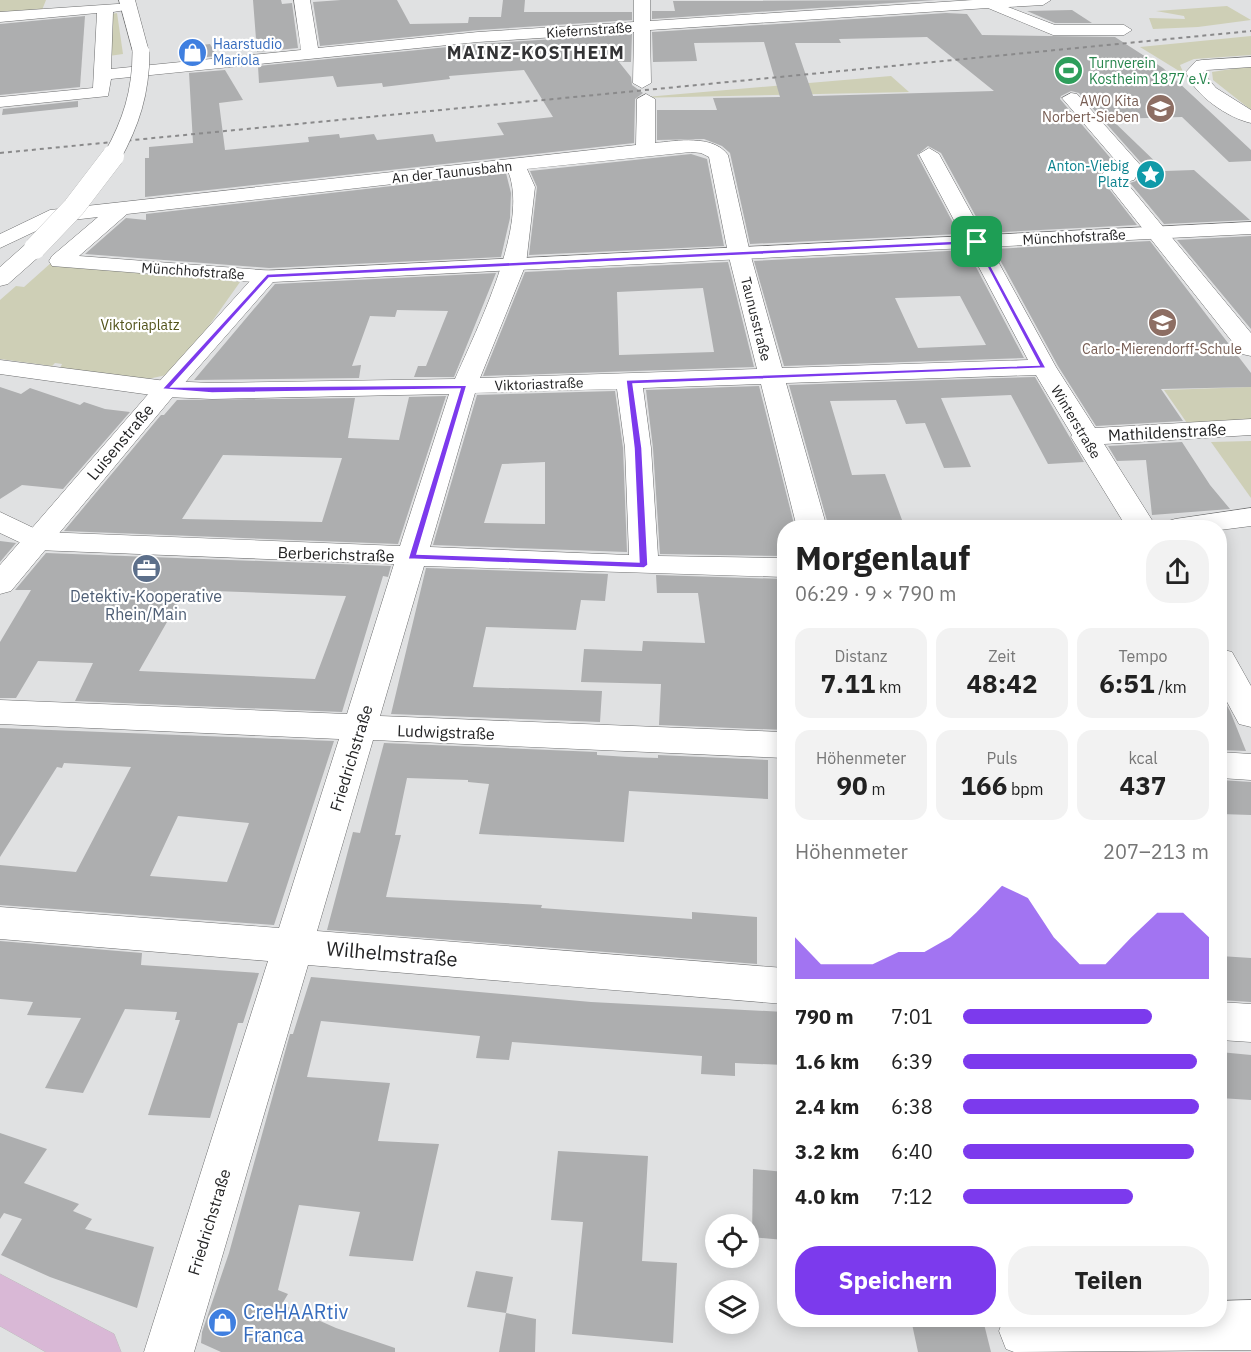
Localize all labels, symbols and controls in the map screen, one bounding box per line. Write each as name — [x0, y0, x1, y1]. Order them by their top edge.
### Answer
street label: Kiefernstraße — [545, 18, 633, 42]
place label: Haarstudio Mariola — [213, 35, 282, 69]
shop icon: Haarstudio Mariola — [176, 36, 208, 68]
district label: MAINZ-KOSTHEIM — [447, 41, 625, 64]
place label: Turnverein Kostheim 1877 e.V. — [1089, 54, 1210, 88]
sports icon: Turnverein Kostheim 1877 e.V. — [1052, 55, 1084, 87]
place label: AWO Kita Norbert-Sieben — [1042, 92, 1140, 126]
school or university icon: AWO Kita Norbert-Sieben — [1144, 93, 1176, 125]
street label: An der Taunusbahn — [391, 157, 513, 187]
place label: Anton-Viebig Platz — [1047, 157, 1130, 191]
place icon: Anton-Viebig Platz — [1134, 158, 1166, 190]
pin — [951, 216, 1002, 267]
icon: arrive — [960, 225, 993, 258]
street label: Münchhofstraße — [1022, 225, 1126, 249]
street label: Münchhofstraße — [141, 258, 245, 284]
street label: Taunusstraße — [737, 275, 775, 363]
school or university icon: Carlo-Mierendorff-Schule — [1146, 306, 1178, 338]
park label: Viktoriaplatz — [101, 316, 180, 334]
place label: Carlo-Mierendorff-Schule — [1082, 340, 1242, 358]
street label: Viktoriastraße — [494, 373, 584, 395]
street label: Winterstraße — [1047, 382, 1105, 462]
street label: Luisenstraße — [82, 400, 158, 484]
street label: Mathildenstraße — [1107, 419, 1227, 445]
text: Morgenlauf — [795, 536, 970, 579]
button: share — [1146, 540, 1209, 603]
street label: Berberichstraße — [277, 542, 395, 566]
office icon: Detektiv-Kooperative Rhein/Main — [130, 552, 162, 584]
text: 06:29 · 9 × 790 m — [795, 580, 956, 607]
place label: Detektiv-Kooperative Rhein/Main — [70, 586, 222, 624]
text: Distanz — [834, 646, 888, 666]
text: Zeit — [988, 646, 1016, 666]
text: Tempo — [1118, 646, 1168, 666]
text: 7.11 — [820, 666, 875, 700]
text: 48:42 — [967, 666, 1037, 700]
text: 6:51 — [1099, 666, 1155, 700]
text: km — [875, 677, 902, 697]
text: /km — [1155, 677, 1187, 697]
street label: Friedrichstraße — [325, 702, 377, 814]
street label: Ludwigstraße — [397, 720, 495, 744]
text: Höhenmeter — [816, 748, 906, 768]
text: Puls — [987, 748, 1017, 768]
text: kcal — [1128, 748, 1158, 768]
text: 90 — [837, 768, 868, 802]
text: 166 — [960, 768, 1007, 802]
text: 437 — [1120, 768, 1166, 802]
text: m — [868, 779, 885, 799]
text: bpm — [1007, 779, 1044, 799]
text: Höhenmeter — [795, 838, 908, 865]
text: 207–213 m — [1103, 838, 1209, 865]
street label: Wilhelmstraße — [325, 934, 459, 973]
text: 790 m — [795, 1003, 854, 1030]
text: 7:01 — [891, 1003, 933, 1030]
text: 1.6 km — [795, 1048, 859, 1075]
text: 6:39 — [891, 1048, 933, 1075]
text: 2.4 km — [795, 1093, 859, 1120]
text: 6:38 — [891, 1093, 933, 1120]
text: 3.2 km — [795, 1138, 859, 1165]
text: 6:40 — [891, 1138, 933, 1165]
street label: Friedrichstraße — [183, 1166, 235, 1278]
text: 4.0 km — [795, 1183, 859, 1210]
text: 7:12 — [891, 1183, 933, 1210]
map controls — [705, 1214, 759, 1334]
button: locate — [705, 1214, 759, 1268]
button: Speichern — [795, 1246, 996, 1315]
button: Teilen — [1008, 1246, 1209, 1315]
button: layers — [705, 1280, 759, 1334]
place label: CreHAARtiv Franca — [243, 1298, 349, 1348]
shop icon: CreHAARtiv Franca — [206, 1307, 238, 1339]

